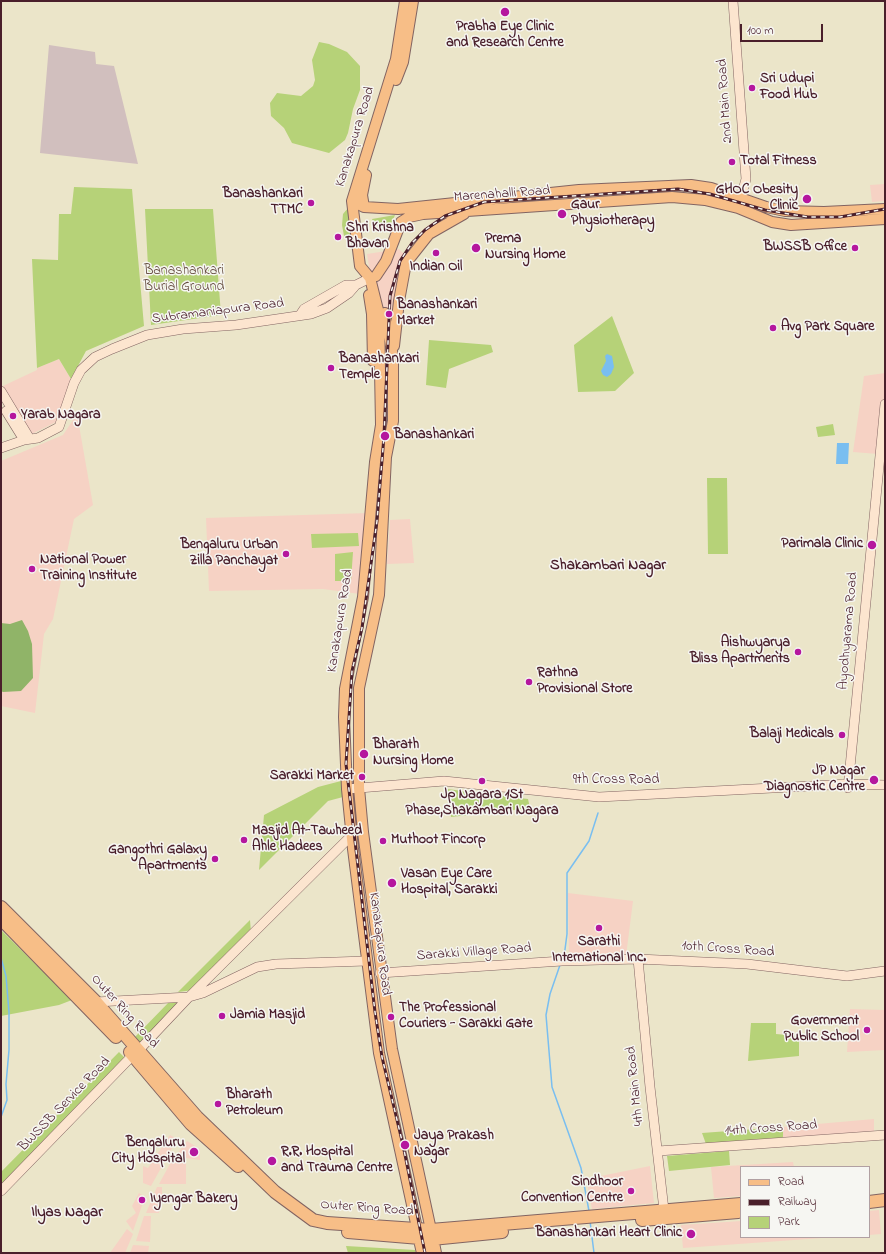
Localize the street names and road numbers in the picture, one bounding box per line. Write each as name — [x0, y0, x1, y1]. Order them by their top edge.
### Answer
street label: 2nd Main Road — [715, 58, 737, 144]
street label: Kanakapura Road — [333, 85, 379, 189]
street label: Marenahalli Road — [453, 183, 551, 207]
street label: Subramaniapura Road — [151, 296, 285, 328]
street label: Kanakapura Road — [325, 568, 357, 674]
street label: Ayodhyarama Road — [835, 571, 863, 691]
street label: 9th Cross Road — [573, 773, 659, 789]
street label: Kanakapura Road — [364, 891, 394, 997]
street label: 10th Cross Road — [681, 938, 775, 962]
street label: Sarakki Village Road — [416, 941, 532, 965]
street label: Outer Ring Road — [87, 972, 161, 1052]
street label: 4th Main Road — [623, 1045, 649, 1127]
street label: BWSSB Service Road — [15, 1054, 115, 1156]
street label: 14th Cross Road — [724, 1117, 818, 1141]
street label: Outer Ring Road — [320, 1197, 414, 1221]

